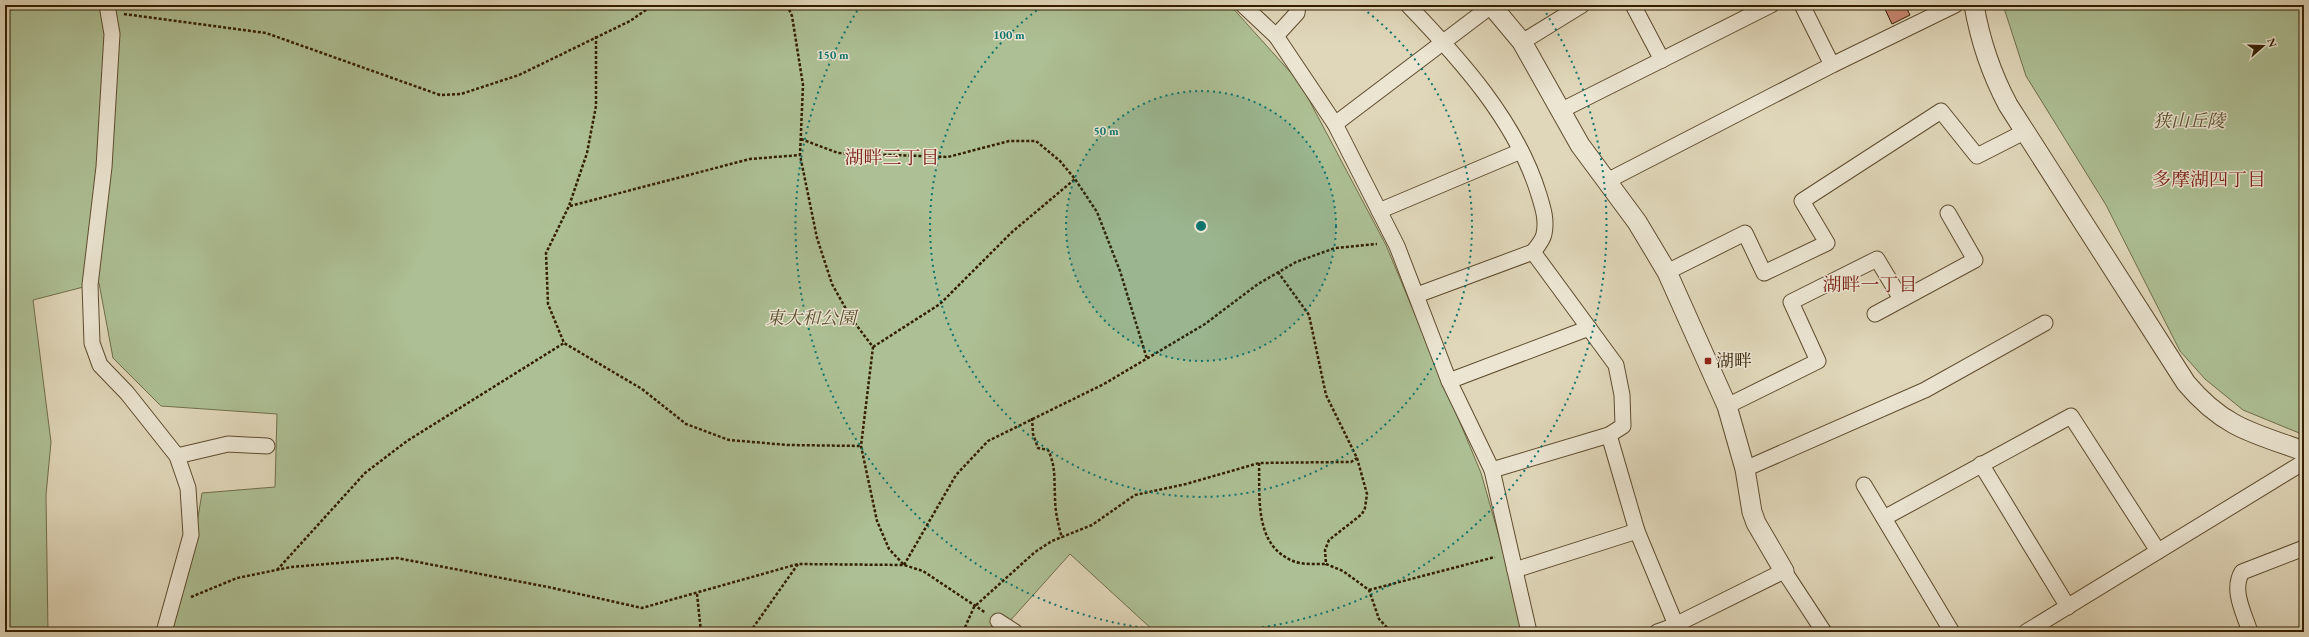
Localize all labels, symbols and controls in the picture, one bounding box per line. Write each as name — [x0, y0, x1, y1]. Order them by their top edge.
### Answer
north arrow — [2243, 26, 2283, 66]
text: 100 m — [993, 27, 1025, 43]
text: N — [2264, 36, 2281, 49]
text: 150 m — [817, 47, 849, 63]
park label: 狭山丘陵 — [2153, 109, 2227, 132]
text: 50 m — [1093, 123, 1119, 139]
district label: 湖畔三丁目 — [844, 145, 940, 170]
district label: 多摩湖四丁目 — [2152, 167, 2266, 192]
centre of rings — [1194, 219, 1208, 233]
district label: 湖畔一丁目 — [1822, 272, 1918, 297]
park label: 東大和公園 — [766, 306, 859, 329]
place label: 湖畔 — [1716, 349, 1752, 372]
marker: 湖畔 — [1703, 356, 1713, 366]

